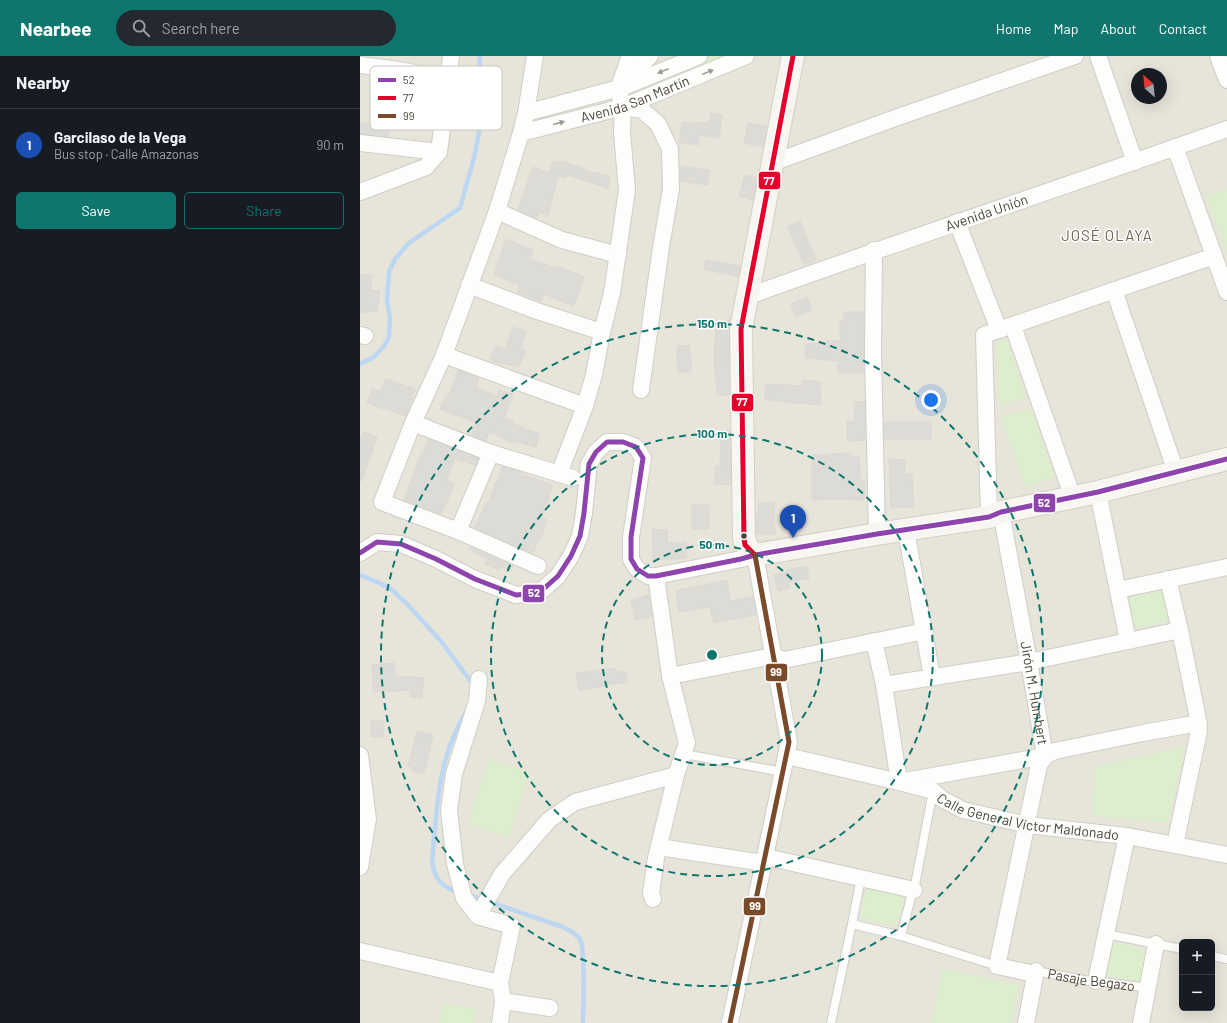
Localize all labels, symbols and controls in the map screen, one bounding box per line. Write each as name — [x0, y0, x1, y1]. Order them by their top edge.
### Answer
search box — [116, 10, 396, 46]
text: Nearbee — [20, 17, 92, 40]
icon: search — [130, 17, 152, 39]
text: Search here — [162, 19, 240, 37]
text: Home — [996, 20, 1032, 37]
text: Map — [1054, 20, 1078, 37]
text: About — [1100, 20, 1137, 37]
text: Contact — [1159, 20, 1207, 37]
legend — [370, 66, 502, 130]
one-way arrow — [657, 68, 668, 74]
one-way arrow — [703, 68, 715, 74]
north arrow — [1131, 68, 1167, 104]
street label: Avenida San Martín — [579, 71, 692, 126]
text: Nearby — [16, 72, 70, 92]
text: 52 — [403, 73, 415, 86]
text: 77 — [403, 91, 413, 104]
text: 99 — [403, 109, 415, 122]
one-way arrow — [553, 120, 565, 126]
text: Garcilaso de la Vega — [54, 128, 186, 146]
text: 1 — [27, 137, 31, 153]
text: 90 m — [317, 137, 344, 153]
text: Bus stop · Calle Amazonas — [54, 146, 199, 162]
line badge: 77 — [758, 171, 781, 190]
text: 77 — [764, 174, 775, 187]
street label: Avenida Unión — [943, 190, 1030, 234]
button: Save — [16, 192, 176, 229]
button: Share — [184, 192, 344, 229]
district label: JOSÉ OLAYA — [1061, 226, 1153, 244]
text: 150 m — [697, 316, 727, 330]
your location — [921, 390, 941, 410]
line badge: 77 — [731, 393, 754, 412]
text: 77 — [737, 395, 748, 408]
text: 100 m — [697, 426, 727, 440]
line badge: 52 — [1033, 493, 1056, 513]
text: 52 — [1038, 496, 1050, 509]
pin: 1 — [780, 505, 806, 538]
unlabelled marker — [739, 531, 749, 541]
text: 50 m — [699, 537, 725, 551]
line badge: 52 — [522, 584, 545, 603]
text: 52 — [528, 586, 540, 599]
street label: Jirón M. Humbert — [1017, 640, 1052, 746]
centre of rings — [705, 648, 719, 662]
line badge: 99 — [765, 663, 788, 682]
text: 99 — [770, 665, 782, 678]
street label: Calle General Víctor Maldonado — [933, 789, 1120, 843]
line badge: 99 — [743, 897, 766, 916]
text: 99 — [749, 899, 761, 912]
map controls — [1179, 939, 1215, 1011]
button: + — [1179, 939, 1215, 975]
street label: Pasaje Begazo — [1046, 964, 1136, 994]
button: − — [1179, 975, 1215, 1011]

